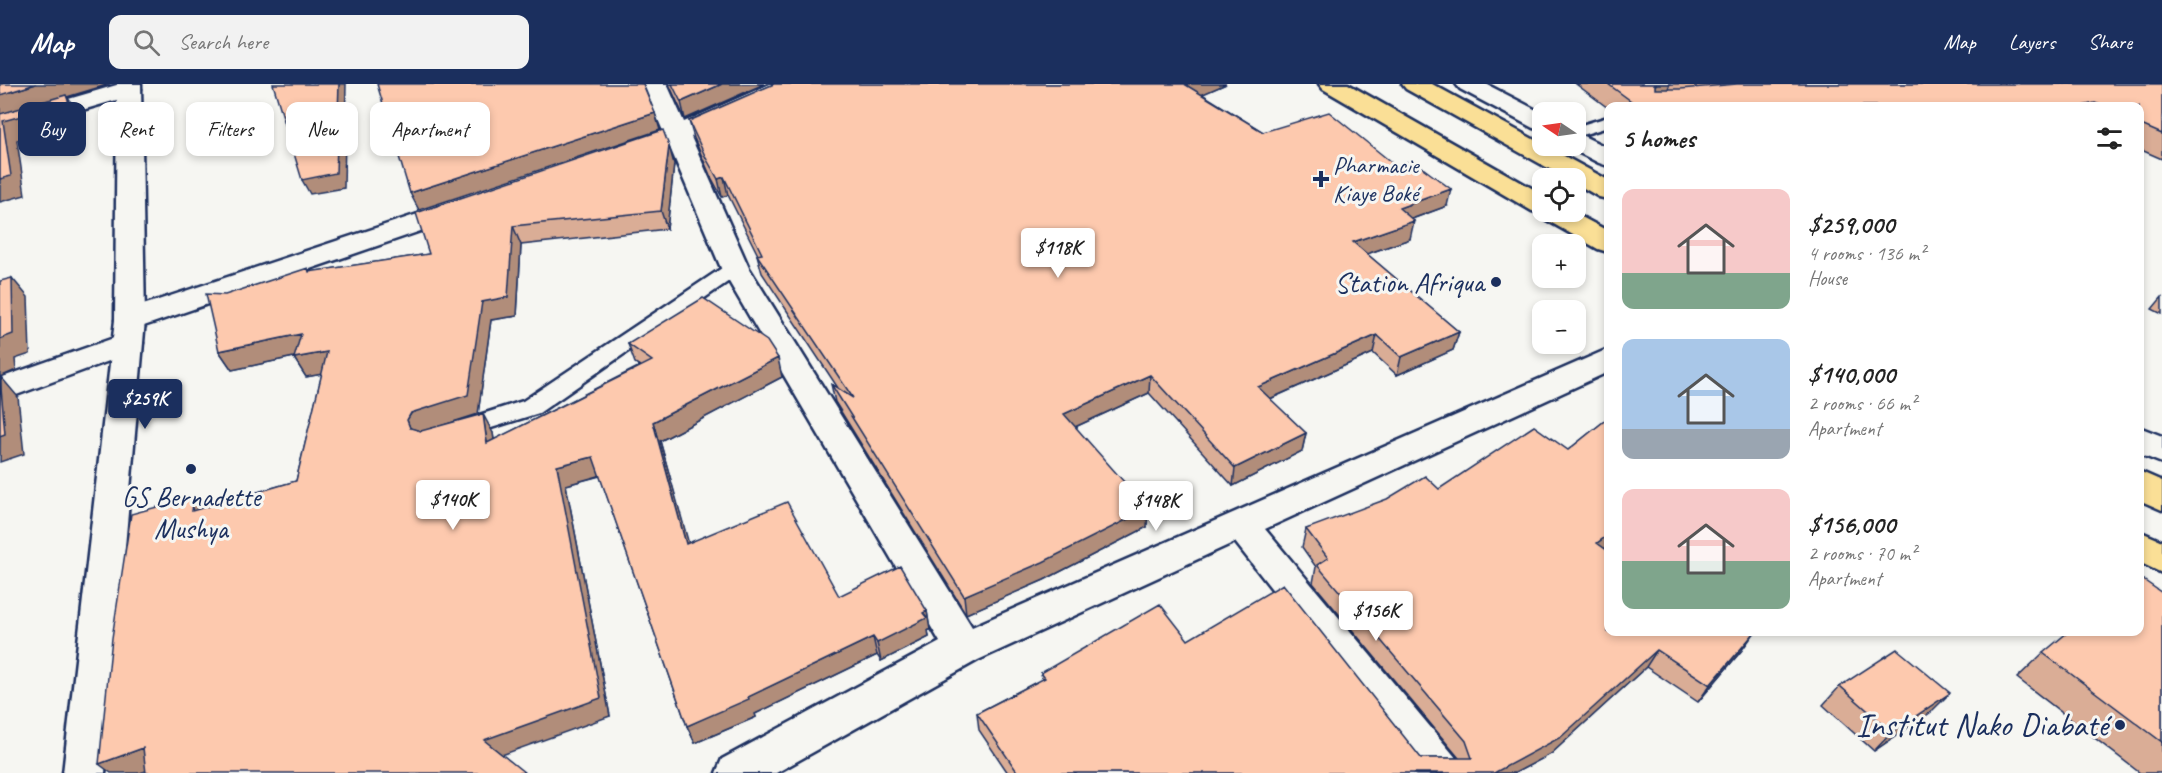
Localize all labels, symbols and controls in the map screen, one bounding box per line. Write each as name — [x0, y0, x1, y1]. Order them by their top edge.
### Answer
search box — [109, 15, 529, 69]
text: Map — [30, 25, 73, 60]
icon: search — [130, 26, 163, 59]
text: Search here — [178, 28, 268, 56]
text: Map — [1943, 29, 1976, 55]
text: Layers — [2009, 29, 2055, 55]
text: Share — [2088, 29, 2132, 55]
chip: Buy — [18, 102, 86, 156]
chip: Rent — [98, 102, 174, 156]
chip: Filters — [186, 102, 274, 156]
chip: New — [286, 102, 358, 156]
chip: Apartment — [370, 102, 490, 156]
north arrow — [1532, 102, 1586, 156]
map controls — [1532, 102, 1586, 354]
text: 5 homes — [1622, 122, 1695, 155]
icon: filters — [2093, 122, 2126, 155]
place label: Pharmacie Kiaye Boké — [1333, 150, 1423, 208]
button: locate — [1532, 168, 1586, 222]
marker: Pharmacie Kiaye Boké — [1314, 172, 1328, 186]
text: $259,000 — [1808, 208, 1894, 241]
icon: home — [1670, 213, 1742, 285]
pin: $118K — [1016, 228, 1100, 279]
button: + — [1532, 234, 1586, 288]
text: $118K — [1035, 235, 1081, 260]
text: 4 rooms · 136 m² — [1808, 241, 1925, 266]
place label: Station Afriqua — [1335, 265, 1487, 300]
text: House — [1808, 266, 1847, 291]
marker: Station Afriqua — [1489, 275, 1503, 289]
button: − — [1532, 300, 1586, 354]
text: $140,000 — [1808, 358, 1895, 391]
icon: home — [1670, 363, 1742, 435]
pin: $259K — [103, 379, 187, 430]
text: $259K — [122, 386, 168, 411]
text: 2 rooms · 66 m² — [1808, 391, 1916, 416]
text: Apartment — [1808, 416, 1881, 441]
marker: GS Bernadette Mushya — [184, 462, 198, 476]
place label: GS Bernadette Mushya — [122, 479, 262, 546]
pin: $140K — [411, 480, 495, 531]
pin: $148K — [1114, 481, 1198, 532]
text: $140K — [430, 487, 476, 512]
text: $148K — [1133, 488, 1179, 513]
text: $156,000 — [1808, 508, 1895, 541]
icon: home — [1670, 513, 1742, 585]
text: 2 rooms · 70 m² — [1808, 541, 1916, 566]
text: Apartment — [1808, 566, 1881, 591]
pin: $156K — [1334, 591, 1418, 642]
text: $156K — [1353, 598, 1399, 623]
place label: Institut Nako Diabaté — [1856, 704, 2113, 746]
marker: Institut Nako Diabaté — [2113, 718, 2127, 732]

